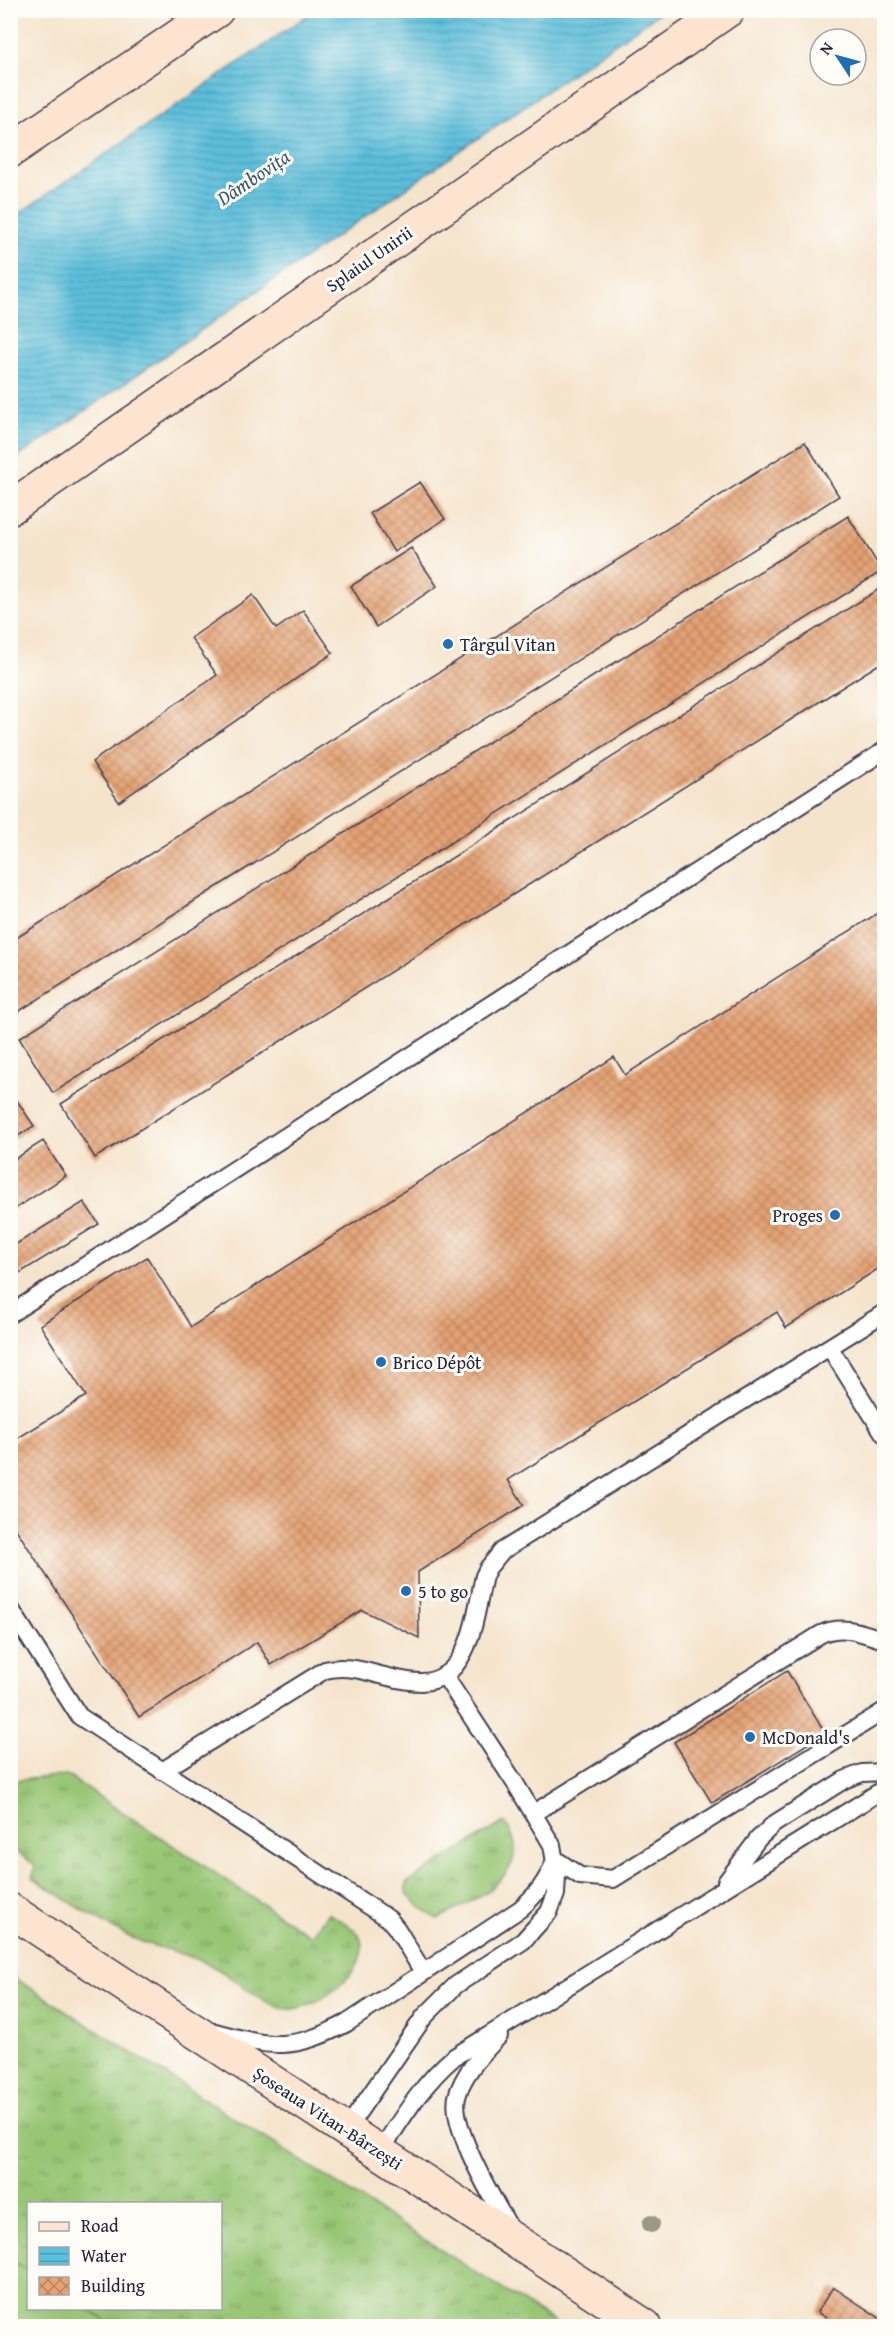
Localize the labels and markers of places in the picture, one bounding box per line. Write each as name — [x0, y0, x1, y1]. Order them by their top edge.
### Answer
place label: Târgul Vitan — [460, 631, 556, 658]
marker: Târgul Vitan — [441, 637, 455, 651]
place label: Proges — [772, 1202, 823, 1229]
marker: Proges — [828, 1208, 842, 1222]
place label: Brico Dépôt — [393, 1349, 482, 1376]
marker: Brico Dépôt — [374, 1355, 388, 1369]
place label: 5 to go — [418, 1578, 468, 1605]
marker: 5 to go — [399, 1584, 413, 1598]
place label: McDonald's — [762, 1724, 850, 1751]
marker: McDonald's — [743, 1730, 757, 1744]

